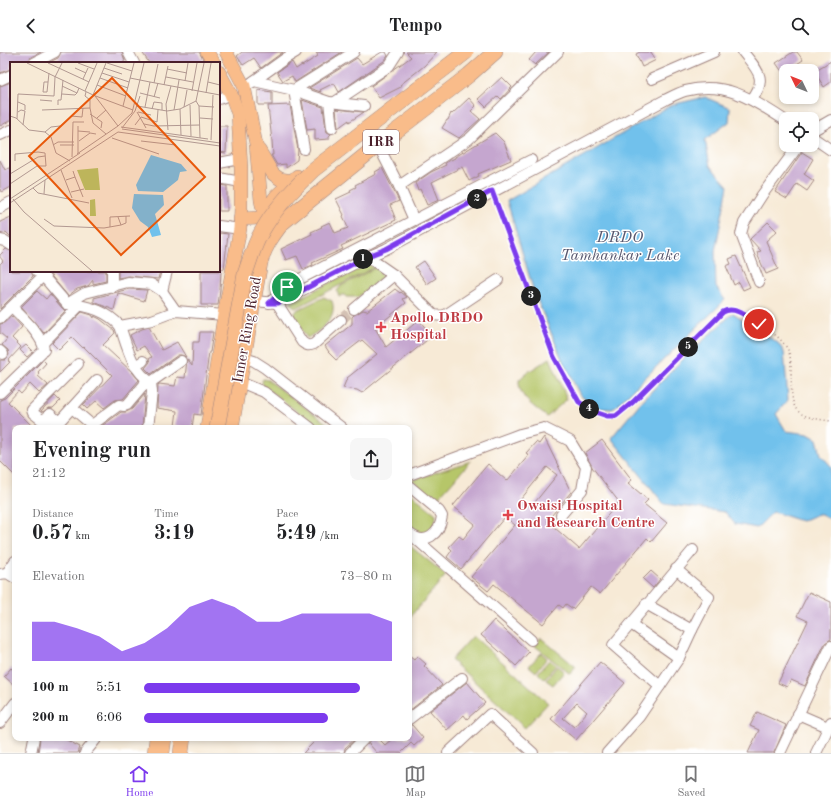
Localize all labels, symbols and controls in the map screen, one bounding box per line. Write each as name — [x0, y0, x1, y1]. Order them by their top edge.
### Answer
icon: back — [20, 15, 42, 37]
icon: search — [789, 15, 811, 37]
text: Tempo — [389, 17, 442, 35]
inset map — [10, 62, 220, 272]
north arrow — [779, 64, 819, 104]
map controls — [779, 64, 819, 152]
button: locate — [779, 112, 819, 152]
road number: IRR — [363, 130, 399, 154]
pin: 2 — [467, 189, 487, 209]
text: 2 — [474, 193, 480, 204]
water label: DRDO Tamhankar Lake — [560, 230, 680, 264]
pin: 1 — [353, 249, 373, 269]
text: 1 — [360, 253, 366, 264]
pin — [270, 270, 304, 304]
street label: Inner Ring Road — [231, 275, 265, 384]
icon: arrive — [276, 276, 298, 298]
pin: 3 — [521, 286, 541, 306]
text: 3 — [528, 290, 534, 301]
pin — [742, 307, 776, 341]
place label: Apollo DRDO Hospital — [390, 311, 483, 343]
icon: check — [748, 313, 770, 335]
marker: Apollo DRDO Hospital — [375, 321, 387, 333]
pin: 5 — [678, 337, 698, 357]
text: 5 — [685, 341, 691, 352]
pin: 4 — [579, 399, 599, 419]
text: 4 — [586, 403, 592, 414]
button: share — [350, 438, 392, 480]
text: Evening run — [32, 440, 151, 462]
text: 21:12 — [32, 467, 66, 480]
place label: Owaisi Hospital and Research Centre — [517, 499, 655, 531]
text: Distance — [32, 509, 73, 520]
text: Time — [154, 509, 179, 520]
text: Pace — [276, 509, 298, 520]
marker: Owaisi Hospital and Research Centre — [502, 509, 514, 521]
text: 0.57 — [32, 524, 72, 544]
text: 3:19 — [154, 524, 194, 544]
text: 5:49 — [276, 524, 316, 544]
text: km — [72, 531, 90, 542]
text: /km — [316, 531, 339, 542]
text: Elevation — [32, 570, 85, 583]
text: 73–80 m — [340, 570, 392, 583]
text: 100 m — [32, 681, 69, 694]
text: 5:51 — [96, 681, 122, 694]
text: 200 m — [32, 711, 69, 724]
text: 6:06 — [96, 711, 122, 724]
tab: Home — [126, 763, 153, 801]
tab: Map — [404, 763, 426, 801]
tab: Saved — [677, 763, 705, 801]

